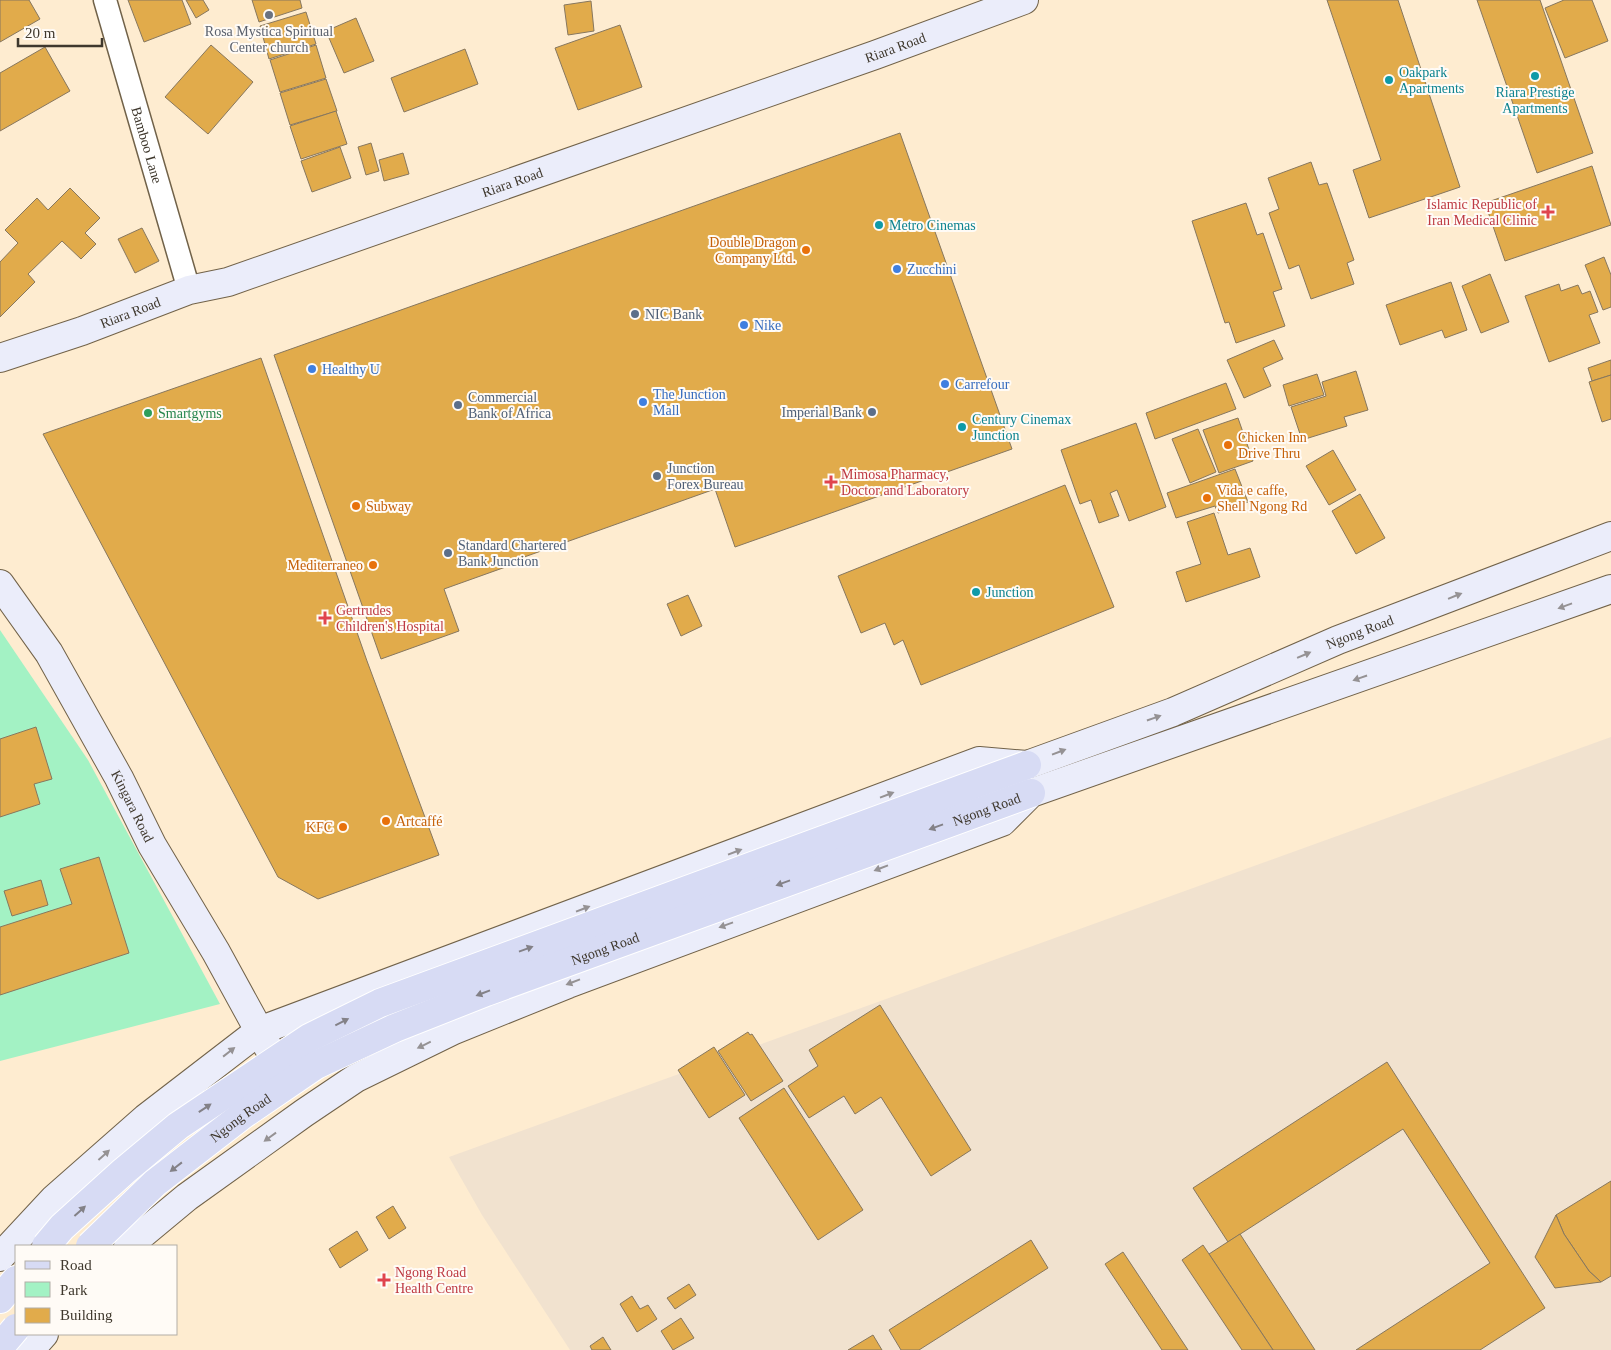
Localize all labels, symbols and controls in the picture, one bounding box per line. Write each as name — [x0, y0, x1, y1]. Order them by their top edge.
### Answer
marker: Rosa Mystica Spiritual Center church — [263, 9, 275, 21]
scale bar — [18, 15, 101, 47]
place label: Rosa Mystica Spiritual Center church — [205, 24, 333, 55]
text: 20 m — [25, 25, 56, 41]
street label: Riara Road — [863, 30, 928, 65]
place label: Oakpark Apartments — [1399, 65, 1464, 96]
marker: Riara Prestige Apartments — [1529, 70, 1541, 82]
marker: Oakpark Apartments — [1383, 74, 1395, 86]
place label: Riara Prestige Apartments — [1496, 85, 1574, 116]
street label: Bamboo Lane — [129, 105, 165, 185]
street label: Riara Road — [480, 165, 545, 200]
place label: Islamic Republic of Iran Medical Clinic — [1427, 197, 1537, 228]
marker: Islamic Republic of Iran Medical Clinic — [1541, 205, 1555, 219]
place label: Metro Cinemas — [889, 218, 976, 233]
marker: Metro Cinemas — [873, 219, 885, 231]
place label: Double Dragon Company Ltd. — [709, 235, 796, 266]
marker: Double Dragon Company Ltd. — [800, 244, 812, 256]
place label: Zucchini — [907, 262, 957, 277]
marker: Zucchini — [891, 263, 903, 275]
street label: Riara Road — [98, 294, 163, 331]
place label: NIC Bank — [645, 307, 702, 322]
marker: NIC Bank — [629, 308, 641, 320]
place label: Nike — [754, 318, 781, 333]
marker: Nike — [738, 319, 750, 331]
place label: Healthy U — [322, 362, 380, 377]
marker: Healthy U — [306, 363, 318, 375]
place label: Carrefour — [955, 377, 1010, 392]
marker: Carrefour — [939, 378, 951, 390]
place label: The Junction Mall — [653, 387, 726, 418]
place label: Commercial Bank of Africa — [468, 390, 552, 421]
marker: The Junction Mall — [637, 396, 649, 408]
marker: Commercial Bank of Africa — [452, 399, 464, 411]
place label: Imperial Bank — [782, 405, 862, 420]
place label: Smartgyms — [158, 406, 222, 421]
marker: Imperial Bank — [866, 406, 878, 418]
marker: Smartgyms — [142, 407, 154, 419]
place label: Century Cinemax Junction — [972, 412, 1071, 443]
marker: Century Cinemax Junction — [956, 421, 968, 433]
place label: Chicken Inn Drive Thru — [1238, 430, 1307, 461]
marker: Chicken Inn Drive Thru — [1222, 439, 1234, 451]
place label: Junction Forex Bureau — [667, 461, 744, 492]
place label: Mimosa Pharmacy, Doctor and Laboratory — [841, 467, 969, 498]
marker: Junction Forex Bureau — [651, 470, 663, 482]
marker: Mimosa Pharmacy, Doctor and Laboratory — [825, 476, 837, 488]
place label: Vida e caffe, Shell Ngong Rd — [1217, 483, 1307, 514]
marker: Vida e caffe, Shell Ngong Rd — [1201, 492, 1213, 504]
place label: Subway — [366, 499, 411, 514]
marker: Subway — [350, 500, 362, 512]
place label: Standard Chartered Bank Junction — [458, 538, 566, 569]
marker: Standard Chartered Bank Junction — [442, 547, 454, 559]
place label: Mediterraneo — [288, 558, 363, 573]
marker: Mediterraneo — [367, 559, 379, 571]
place label: Junction — [986, 585, 1033, 600]
marker: Junction — [970, 586, 982, 598]
one-way arrow — [1448, 591, 1462, 599]
one-way arrow — [1557, 602, 1572, 610]
place label: Gertrudes Children's Hospital — [336, 603, 444, 634]
marker: Gertrudes Children's Hospital — [318, 611, 332, 625]
street label: Ngong Road — [1324, 612, 1396, 652]
one-way arrow — [1297, 651, 1311, 659]
one-way arrow — [1352, 675, 1367, 683]
one-way arrow — [1146, 714, 1161, 721]
one-way arrow — [1052, 748, 1066, 756]
street label: Kingara Road — [109, 767, 157, 844]
street label: Ngong Road — [950, 790, 1022, 829]
one-way arrow — [880, 791, 895, 798]
place label: Artcaffé — [396, 814, 442, 829]
marker: Artcaffé — [380, 815, 392, 827]
place label: KFC — [306, 820, 333, 835]
marker: KFC — [337, 821, 349, 833]
one-way arrow — [928, 823, 943, 831]
one-way arrow — [728, 848, 743, 856]
one-way arrow — [873, 865, 888, 872]
one-way arrow — [776, 880, 791, 887]
one-way arrow — [576, 905, 591, 913]
one-way arrow — [718, 922, 733, 929]
street label: Ngong Road — [569, 929, 641, 968]
one-way arrow — [518, 945, 533, 952]
one-way arrow — [566, 979, 581, 986]
one-way arrow — [475, 989, 490, 997]
one-way arrow — [335, 1017, 349, 1025]
one-way arrow — [417, 1041, 431, 1049]
one-way arrow — [222, 1047, 235, 1058]
street label: Ngong Road — [207, 1091, 273, 1145]
one-way arrow — [198, 1103, 211, 1113]
one-way arrow — [263, 1132, 277, 1142]
one-way arrow — [97, 1149, 109, 1161]
one-way arrow — [169, 1162, 183, 1172]
one-way arrow — [73, 1205, 85, 1217]
legend — [15, 1245, 178, 1335]
text: Road — [60, 1257, 92, 1273]
place label: Ngong Road Health Centre — [395, 1265, 473, 1296]
marker: Ngong Road Health Centre — [377, 1273, 391, 1287]
text: Park — [60, 1282, 88, 1298]
text: Building — [60, 1307, 113, 1323]

